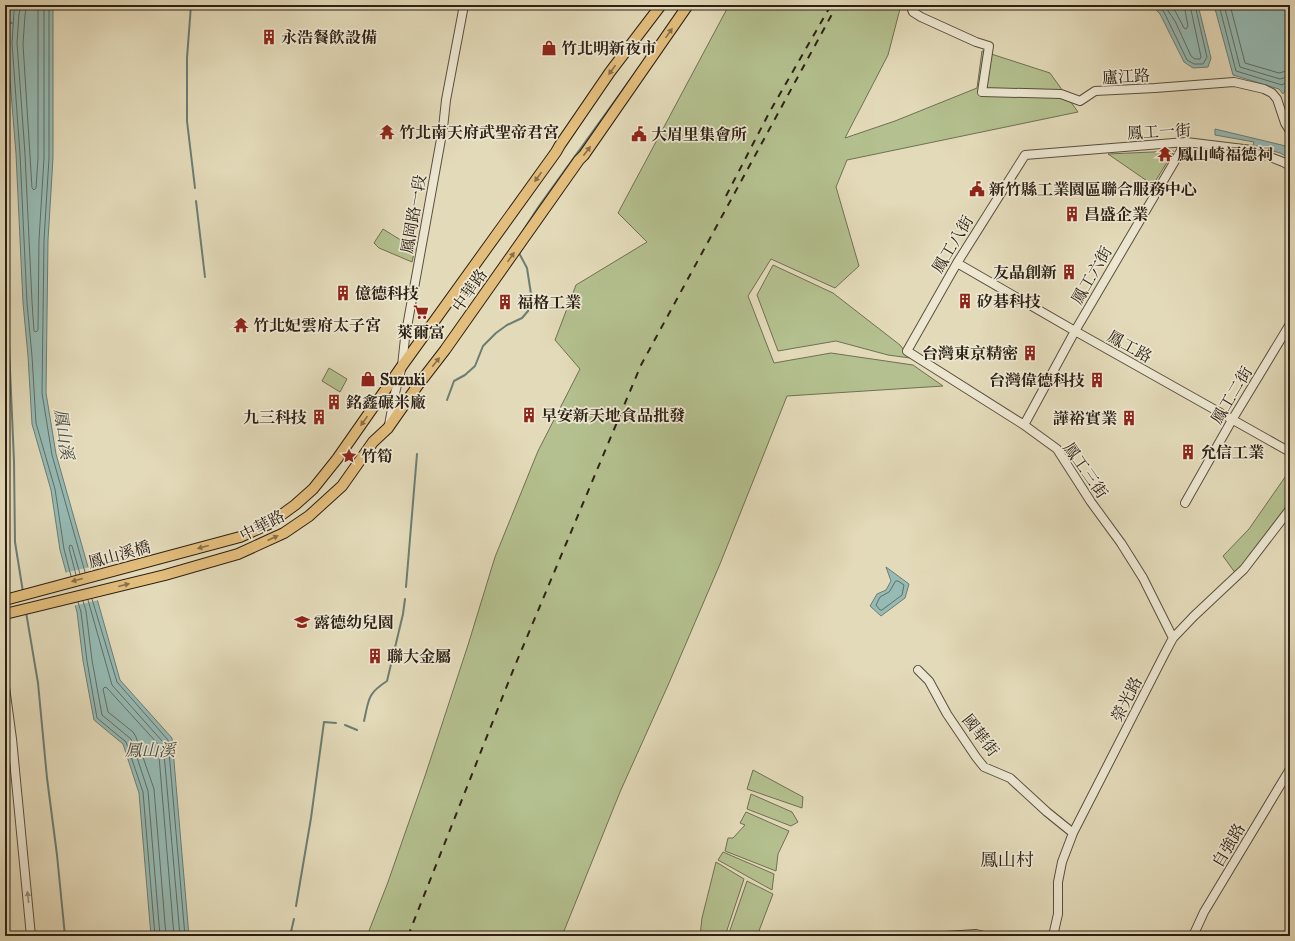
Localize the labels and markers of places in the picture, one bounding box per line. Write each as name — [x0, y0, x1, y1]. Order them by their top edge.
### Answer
building icon: 永浩餐飲設備 — [260, 28, 278, 46]
place label: 永浩餐飲設備 — [281, 28, 377, 47]
shop icon: 竹北明新夜市 — [540, 39, 558, 57]
place label: 竹北明新夜市 — [561, 39, 657, 58]
temple icon: 竹北南天府武聖帝君宮 — [378, 123, 396, 141]
place label: 竹北南天府武聖帝君宮 — [399, 123, 559, 142]
public building icon: 大眉里集會所 — [630, 125, 648, 143]
place label: 大眉里集會所 — [651, 125, 747, 144]
temple icon: 鳳山崎福德祠 — [1156, 145, 1174, 163]
place label: 鳳山崎福德祠 — [1177, 145, 1273, 164]
public building icon: 新竹縣工業園區聯合服務中心 — [968, 180, 986, 198]
place label: 新竹縣工業園區聯合服務中心 — [989, 180, 1197, 199]
building icon: 昌盛企業 — [1063, 205, 1081, 223]
place label: 昌盛企業 — [1084, 205, 1148, 224]
place label: 友晶創新 — [993, 263, 1057, 282]
building icon: 友晶創新 — [1060, 263, 1078, 281]
building icon: 億德科技 — [334, 284, 352, 302]
place label: 億德科技 — [355, 284, 419, 303]
building icon: 矽碁科技 — [956, 292, 974, 310]
place label: 矽碁科技 — [977, 292, 1041, 311]
building icon: 福格工業 — [496, 293, 514, 311]
place label: 福格工業 — [517, 293, 581, 312]
supermarket icon: 萊爾富 — [412, 303, 430, 321]
temple icon: 竹北妃雲府太子宮 — [232, 316, 250, 334]
place label: 竹北妃雲府太子宮 — [253, 316, 381, 335]
place label: 萊爾富 — [397, 323, 445, 342]
place label: 台灣東京精密 — [922, 344, 1018, 363]
building icon: 台灣東京精密 — [1021, 344, 1039, 362]
shop icon: Suzuki — [359, 370, 377, 388]
place label: Suzuki — [380, 370, 426, 389]
place label: 台灣偉德科技 — [989, 371, 1085, 390]
building icon: 台灣偉德科技 — [1088, 371, 1106, 389]
building icon: 銘鑫碾米廠 — [325, 393, 343, 411]
place label: 銘鑫碾米廠 — [346, 393, 426, 412]
building icon: 早安新天地食品批發 — [520, 406, 538, 424]
place label: 早安新天地食品批發 — [541, 406, 685, 425]
place label: 九三科技 — [243, 408, 307, 427]
building icon: 九三科技 — [310, 408, 328, 426]
place label: 譁裕實業 — [1053, 409, 1117, 428]
building icon: 譁裕實業 — [1120, 409, 1138, 427]
building icon: 允信工業 — [1179, 443, 1197, 461]
place label: 允信工業 — [1200, 443, 1264, 462]
place icon: 竹筍 — [340, 447, 358, 465]
place label: 竹筍 — [361, 447, 393, 466]
school or university icon: 露德幼兒園 — [293, 613, 311, 631]
place label: 露德幼兒園 — [314, 613, 394, 632]
building icon: 聯大金屬 — [366, 647, 384, 665]
place label: 聯大金屬 — [387, 647, 451, 666]

